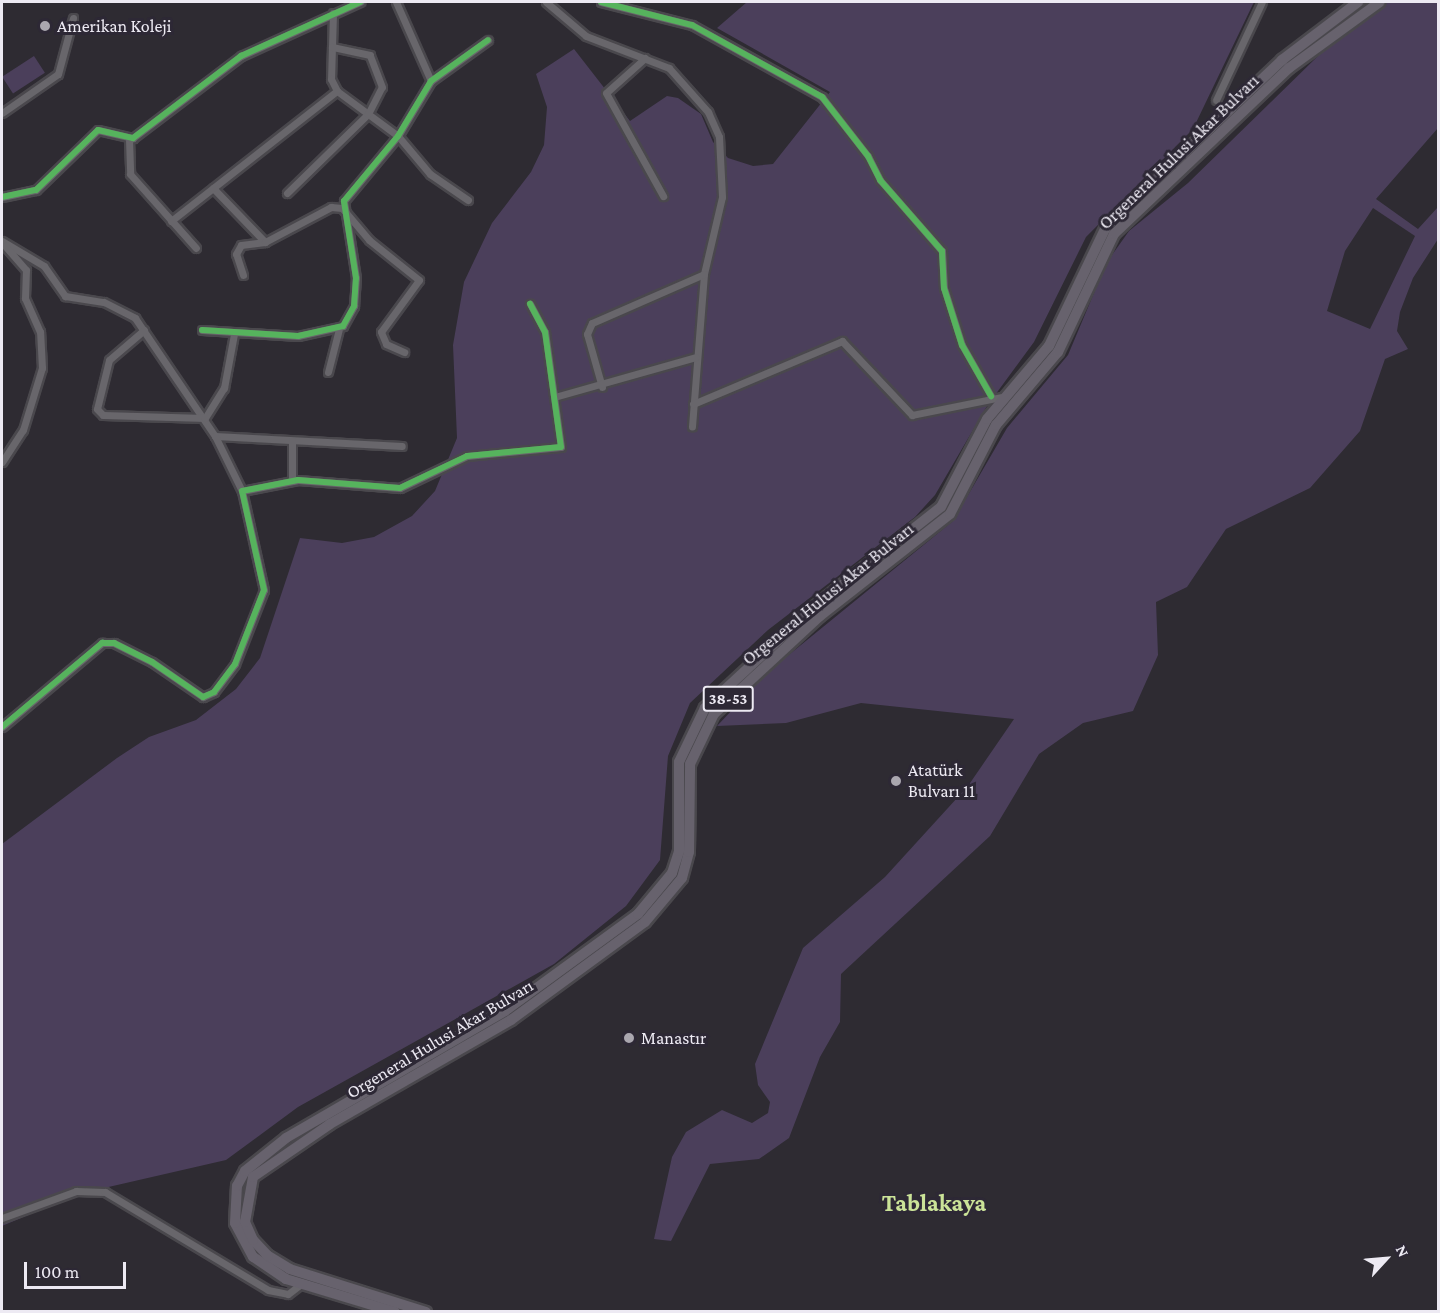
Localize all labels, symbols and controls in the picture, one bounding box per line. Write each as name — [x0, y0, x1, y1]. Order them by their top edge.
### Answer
place label: Amerikan Koleji — [57, 15, 171, 37]
marker: Amerikan Koleji — [38, 19, 52, 33]
street label: Orgeneral Hulusi Akar Bulvarı — [1094, 70, 1264, 234]
street label: Orgeneral Hulusi Akar Bulvarı — [738, 518, 918, 670]
road number: 38-53 — [702, 686, 754, 712]
place label: Atatürk Bulvarı 11 — [908, 760, 975, 802]
marker: Atatürk Bulvarı 11 — [889, 774, 903, 788]
street label: Orgeneral Hulusi Akar Bulvarı — [343, 975, 537, 1103]
place label: Manastır — [641, 1027, 706, 1049]
marker: Manastır — [622, 1031, 636, 1045]
district label: Tablakaya — [882, 1189, 986, 1217]
north arrow — [1356, 1229, 1416, 1289]
text: N — [1393, 1242, 1413, 1260]
scale bar — [27, 1250, 129, 1288]
text: 100 m — [35, 1262, 79, 1282]

